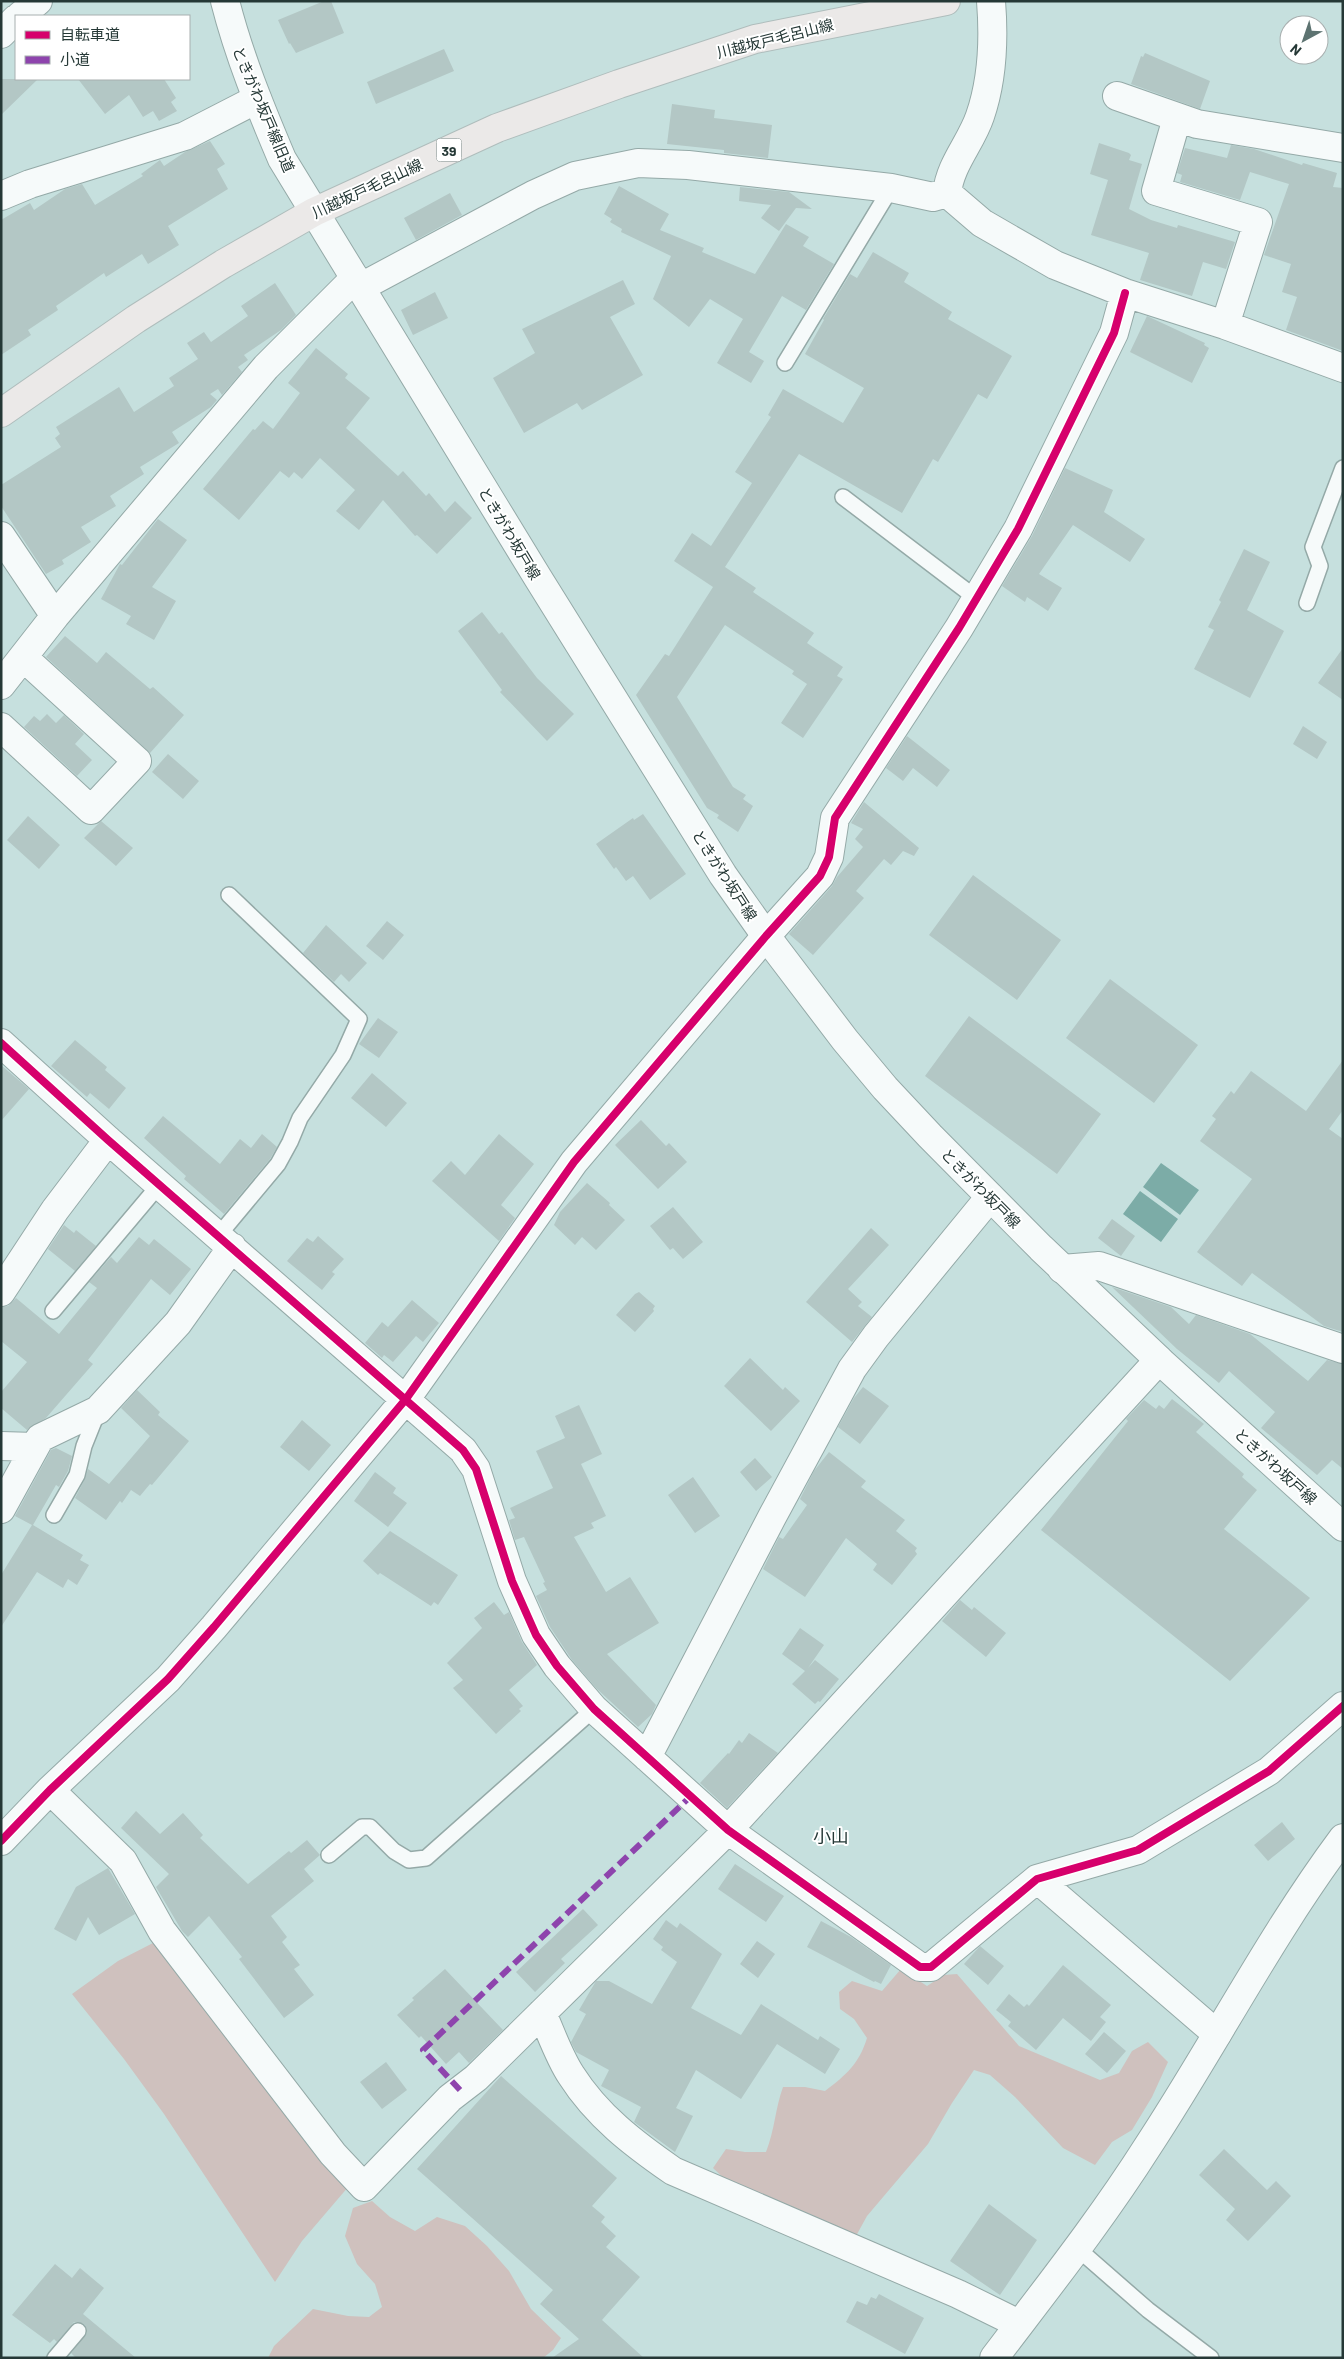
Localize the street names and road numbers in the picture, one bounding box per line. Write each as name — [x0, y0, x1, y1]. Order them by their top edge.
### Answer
street label: 川越坂戸毛呂山線 — [715, 15, 835, 61]
street label: ときがわ坂戸線旧道 — [229, 43, 299, 175]
road number: 39 — [436, 138, 462, 162]
street label: 川越坂戸毛呂山線 — [309, 154, 425, 222]
street label: ときがわ坂戸線 — [475, 483, 545, 583]
street label: ときがわ坂戸線 — [689, 826, 761, 924]
street label: ときがわ坂戸線 — [938, 1145, 1024, 1231]
street label: ときがわ坂戸線 — [1231, 1424, 1321, 1508]

